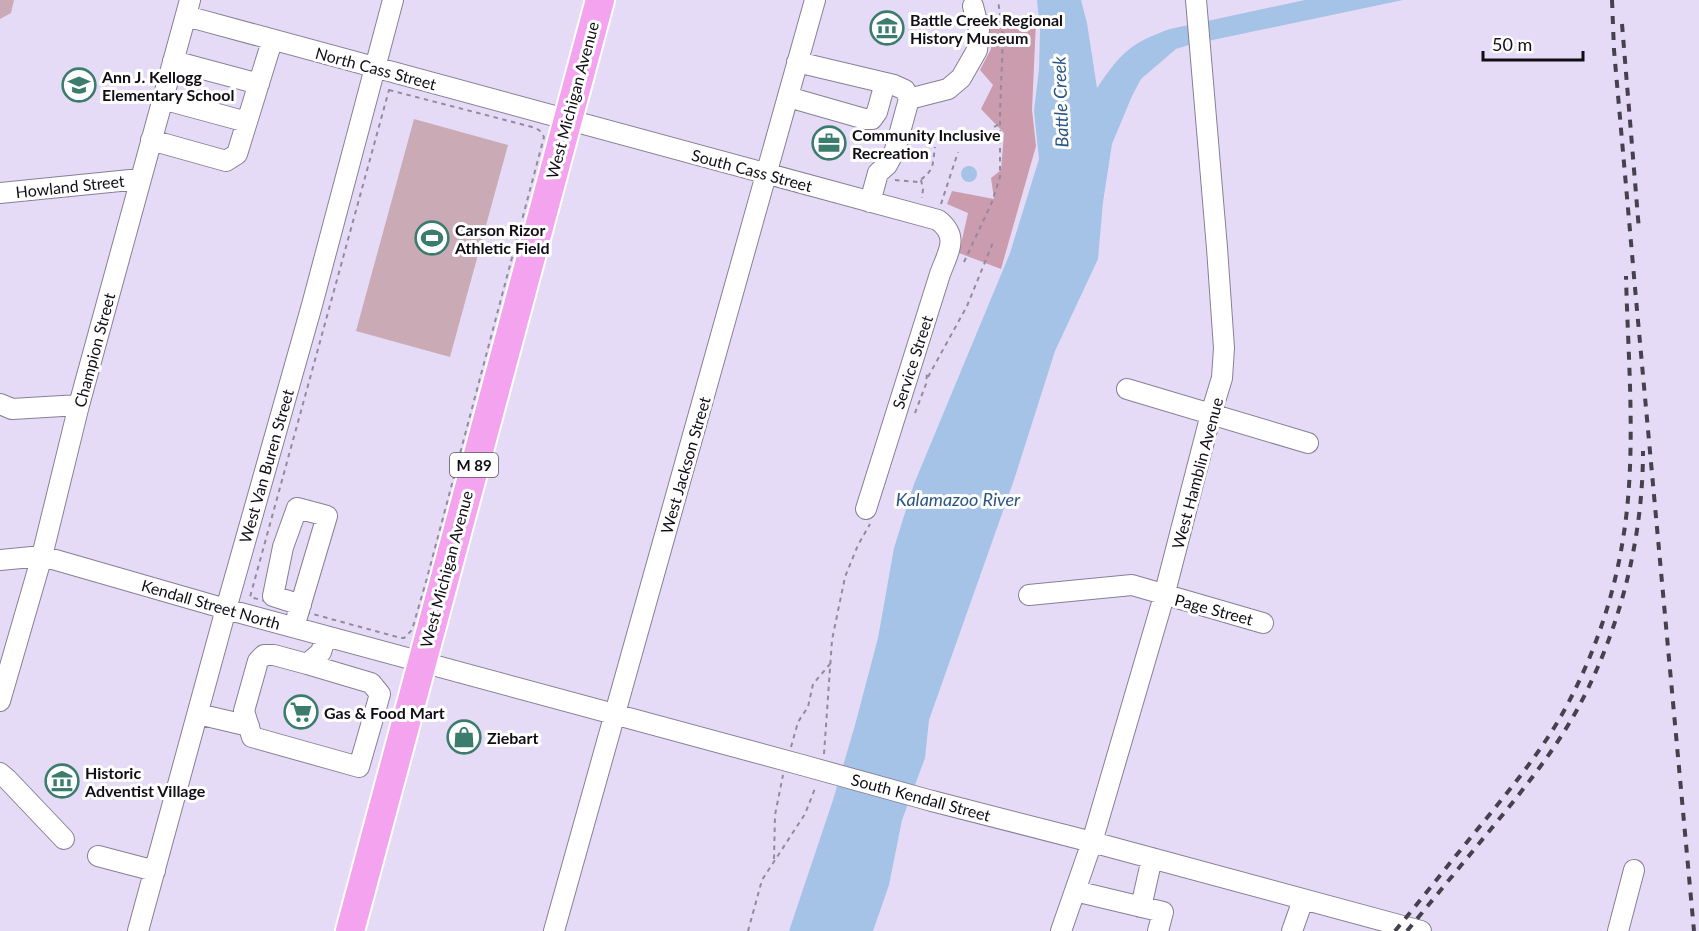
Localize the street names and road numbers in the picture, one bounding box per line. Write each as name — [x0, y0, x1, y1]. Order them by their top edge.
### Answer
street label: West Michigan Avenue — [542, 19, 602, 181]
street label: North Cass Street — [313, 43, 439, 93]
street label: South Cass Street — [690, 145, 815, 195]
street label: Howland Street — [15, 171, 126, 201]
street label: Champion Street — [70, 290, 118, 409]
street label: Service Street — [888, 313, 936, 411]
street label: West Van Buren Street — [235, 387, 297, 545]
street label: West Jackson Street — [656, 394, 714, 536]
street label: West Hamblin Avenue — [1168, 395, 1226, 551]
road number: M 89 — [450, 453, 498, 477]
street label: West Michigan Avenue — [416, 488, 476, 650]
street label: Kendall Street North — [139, 575, 283, 633]
street label: Page Street — [1173, 589, 1255, 629]
street label: South Kendall Street — [849, 769, 993, 825]

